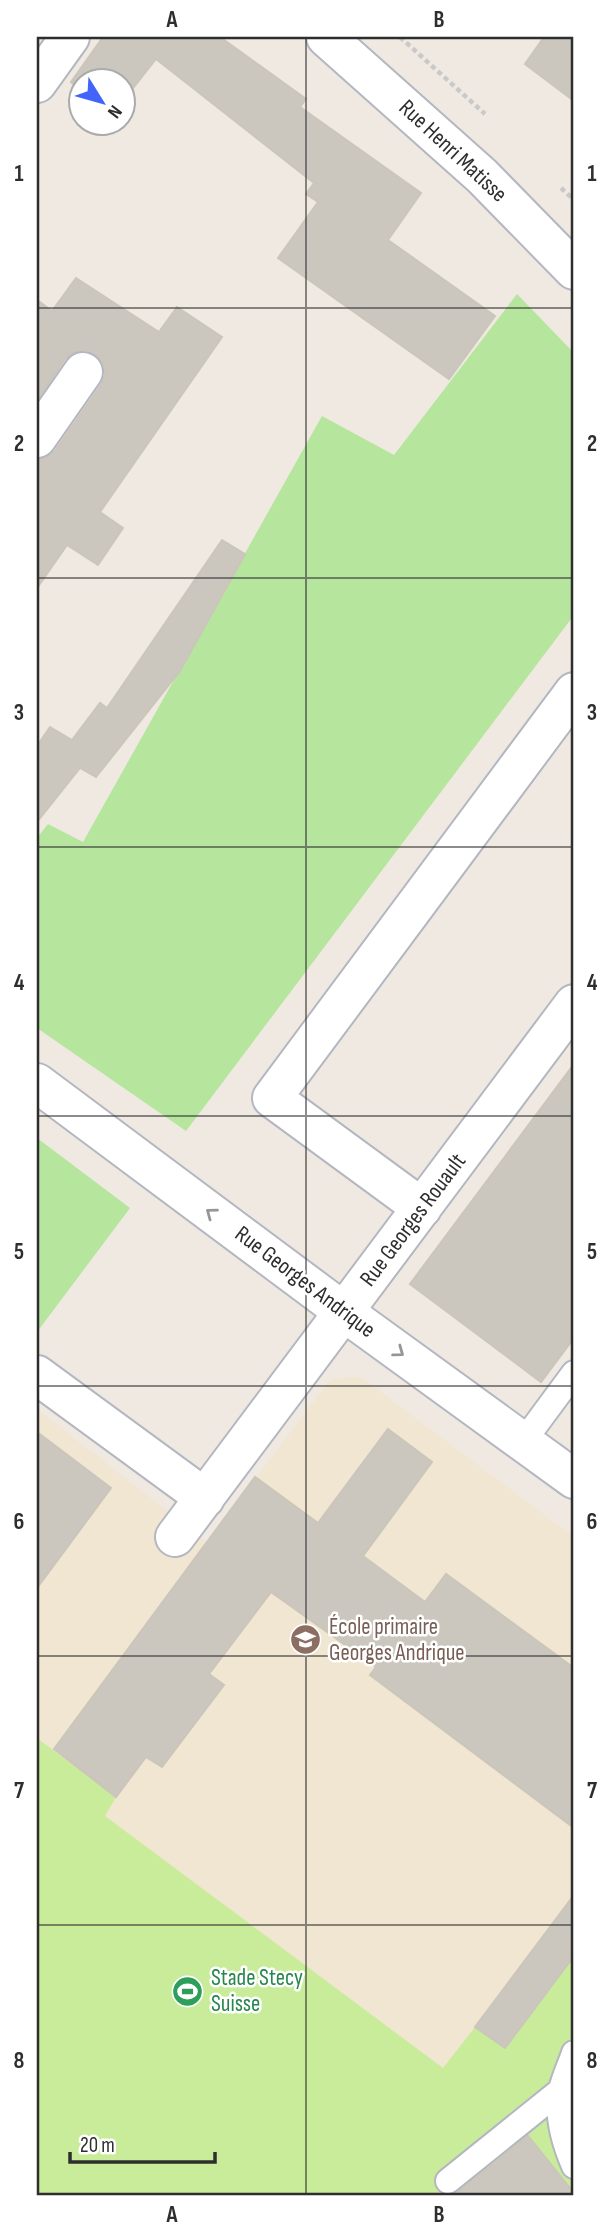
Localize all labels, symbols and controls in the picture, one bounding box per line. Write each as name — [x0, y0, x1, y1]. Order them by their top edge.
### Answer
text: A — [166, 6, 179, 34]
text: B — [434, 6, 445, 34]
north arrow — [66, 66, 136, 136]
street label: Rue Henri Matisse — [393, 94, 513, 208]
text: N — [102, 100, 127, 122]
text: 1 — [14, 160, 24, 188]
text: 1 — [587, 160, 597, 188]
text: 2 — [14, 430, 24, 458]
text: 2 — [587, 430, 597, 458]
text: 3 — [14, 699, 24, 727]
text: 3 — [587, 699, 597, 727]
text: 4 — [14, 969, 25, 997]
text: 4 — [587, 969, 598, 997]
street label: Rue Georges Rouault — [354, 1148, 472, 1292]
one-way arrow — [206, 1208, 219, 1221]
street label: Rue Georges Andrique — [229, 1220, 381, 1344]
text: 5 — [14, 1238, 24, 1266]
text: 5 — [587, 1238, 597, 1266]
one-way arrow — [391, 1344, 404, 1356]
text: 6 — [14, 1508, 24, 1536]
text: 6 — [587, 1508, 597, 1536]
place label: École primaire Georges Andrique — [329, 1613, 465, 1667]
school or university icon: École primaire Georges Andrique — [289, 1623, 323, 1657]
text: 7 — [14, 1777, 24, 1805]
text: 7 — [587, 1777, 597, 1805]
place label: Stade Stecy Suisse — [211, 1964, 303, 2018]
sports icon: Stade Stecy Suisse — [171, 1974, 205, 2008]
text: 8 — [14, 2047, 25, 2075]
text: 8 — [587, 2047, 598, 2075]
scale bar — [70, 2121, 215, 2165]
text: 20 m — [80, 2133, 115, 2158]
text: A — [166, 2201, 179, 2229]
text: B — [434, 2201, 445, 2229]

